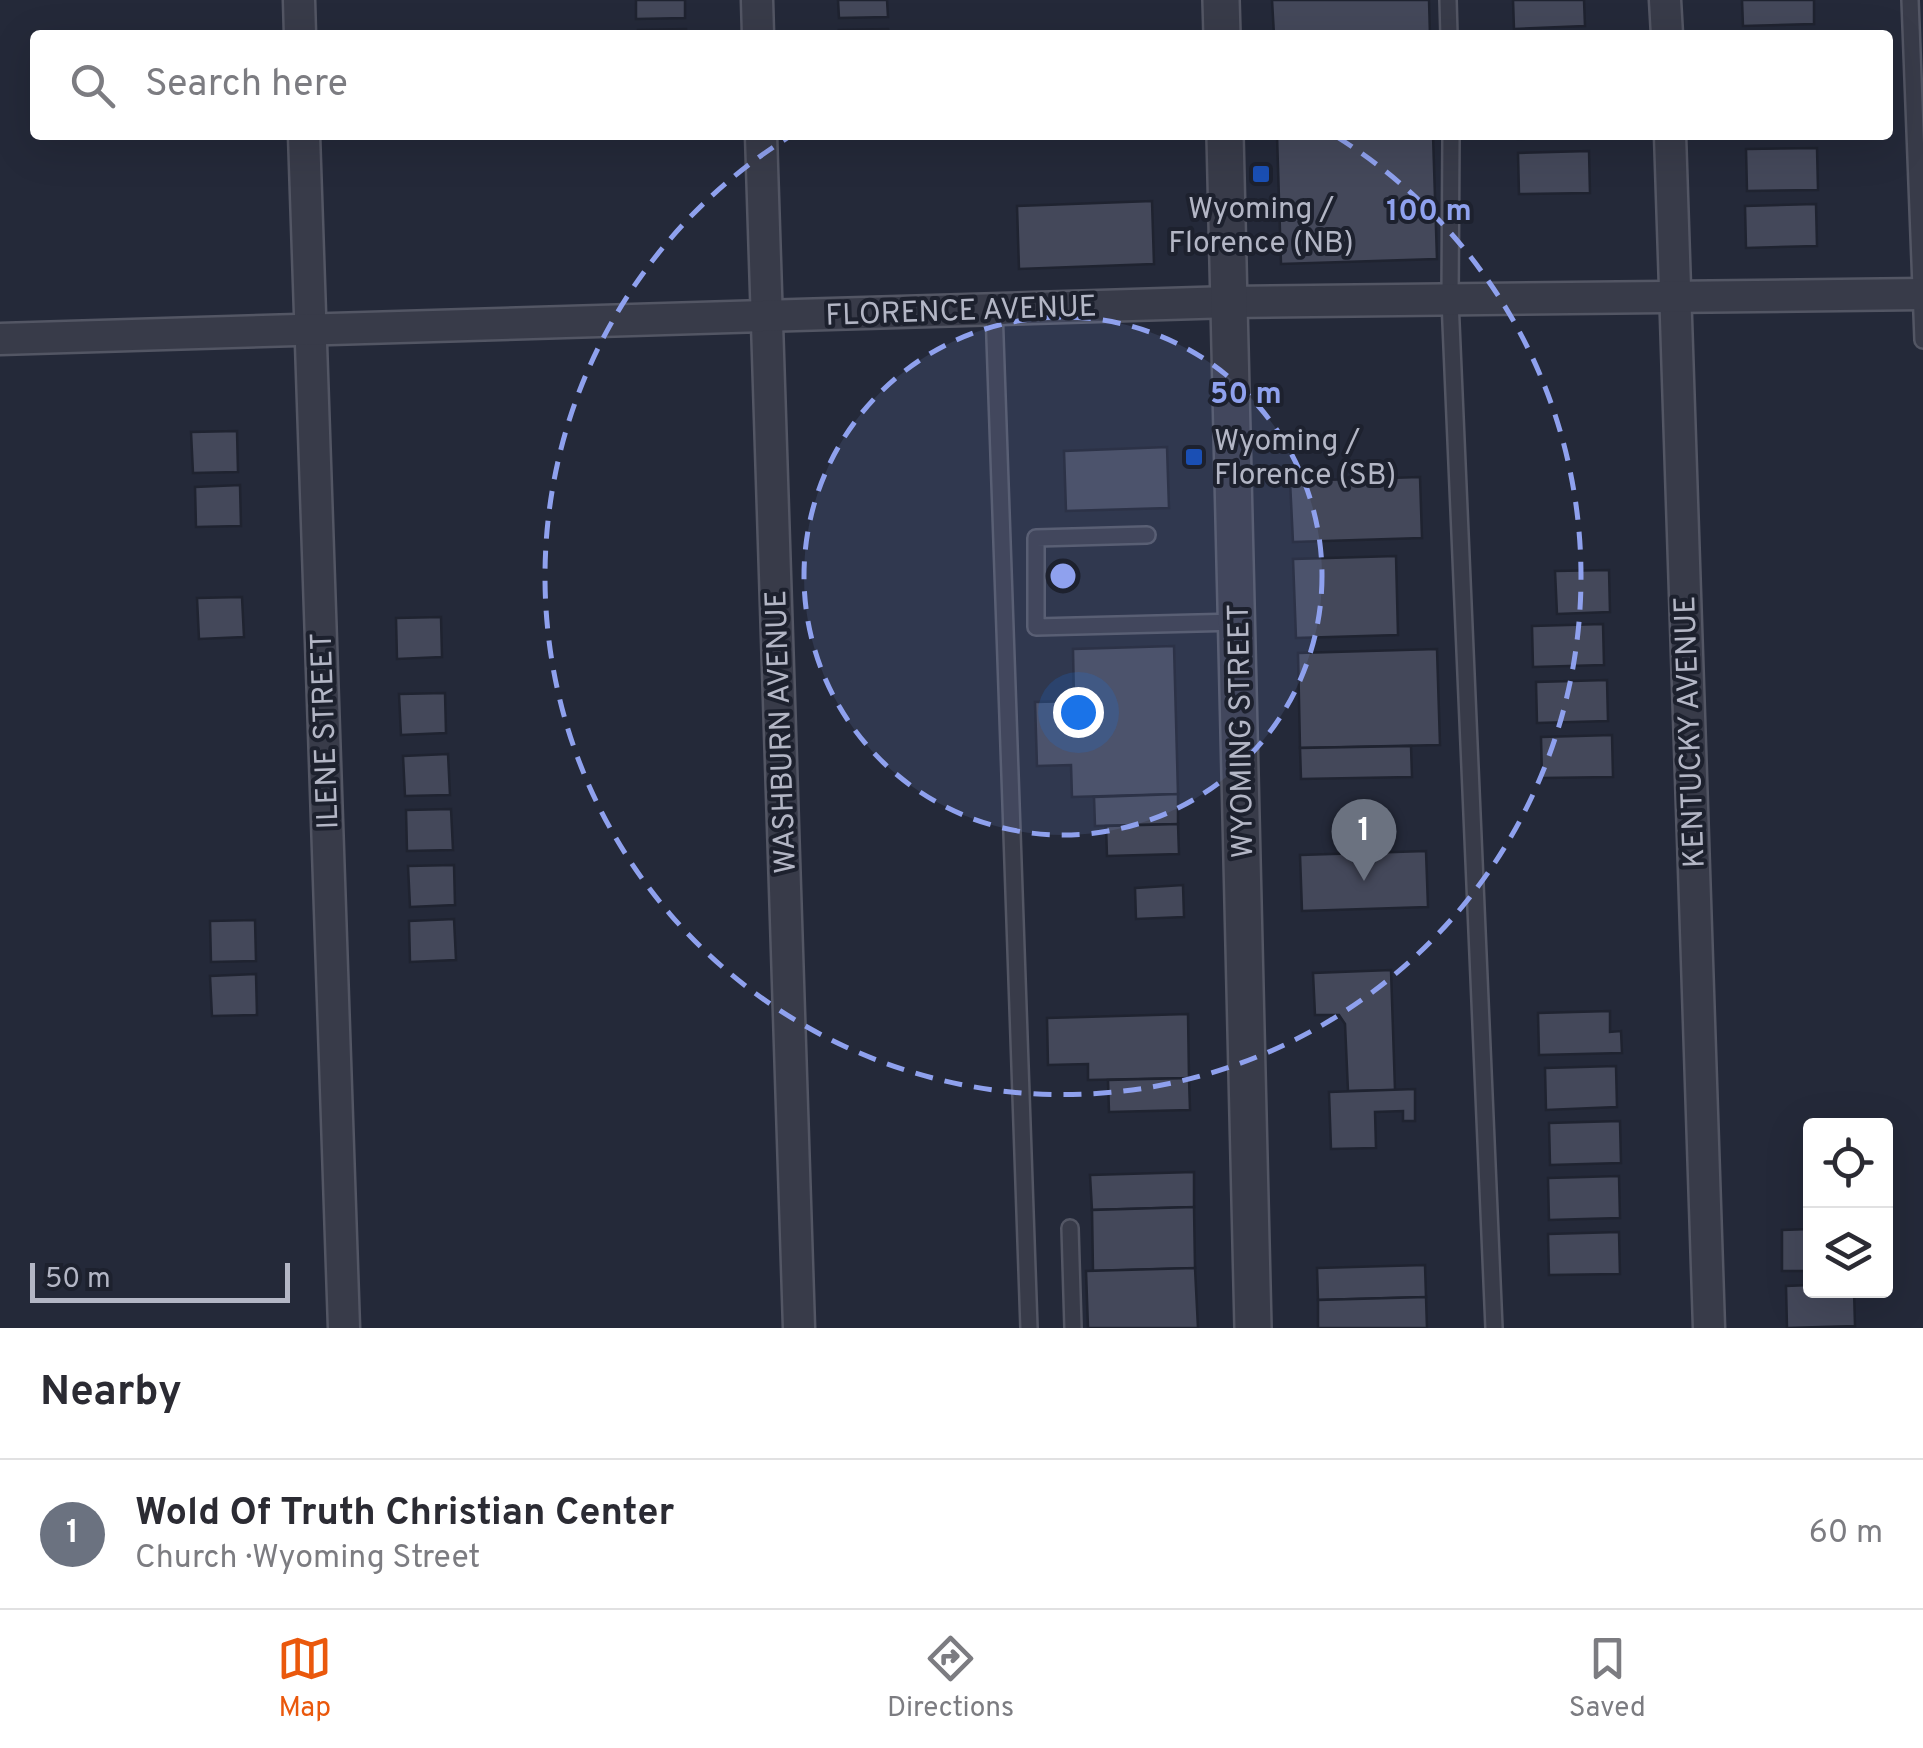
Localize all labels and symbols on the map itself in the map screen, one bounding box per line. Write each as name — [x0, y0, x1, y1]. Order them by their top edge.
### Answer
marker: Wyoming / Florence (NB) — [1250, 163, 1272, 185]
place label: Wyoming / Florence (NB) — [1168, 192, 1354, 263]
text: 100 m — [1386, 194, 1472, 231]
street label: FLORENCE AVENUE — [825, 289, 1097, 336]
text: 50 m — [1210, 377, 1282, 414]
place label: Wyoming / Florence (SB) — [1214, 424, 1396, 495]
marker: Wyoming / Florence (SB) — [1183, 446, 1205, 468]
centre of rings — [1045, 558, 1081, 594]
street label: WASHBURN AVENUE — [759, 589, 806, 874]
street label: KENTUCKY AVENUE — [1668, 595, 1715, 869]
street label: WYOMING STREET — [1222, 603, 1263, 859]
street label: ILENE STREET — [305, 632, 348, 830]
your location — [1053, 687, 1104, 738]
pin: 1 — [1332, 798, 1396, 881]
scale bar — [30, 1258, 290, 1302]

